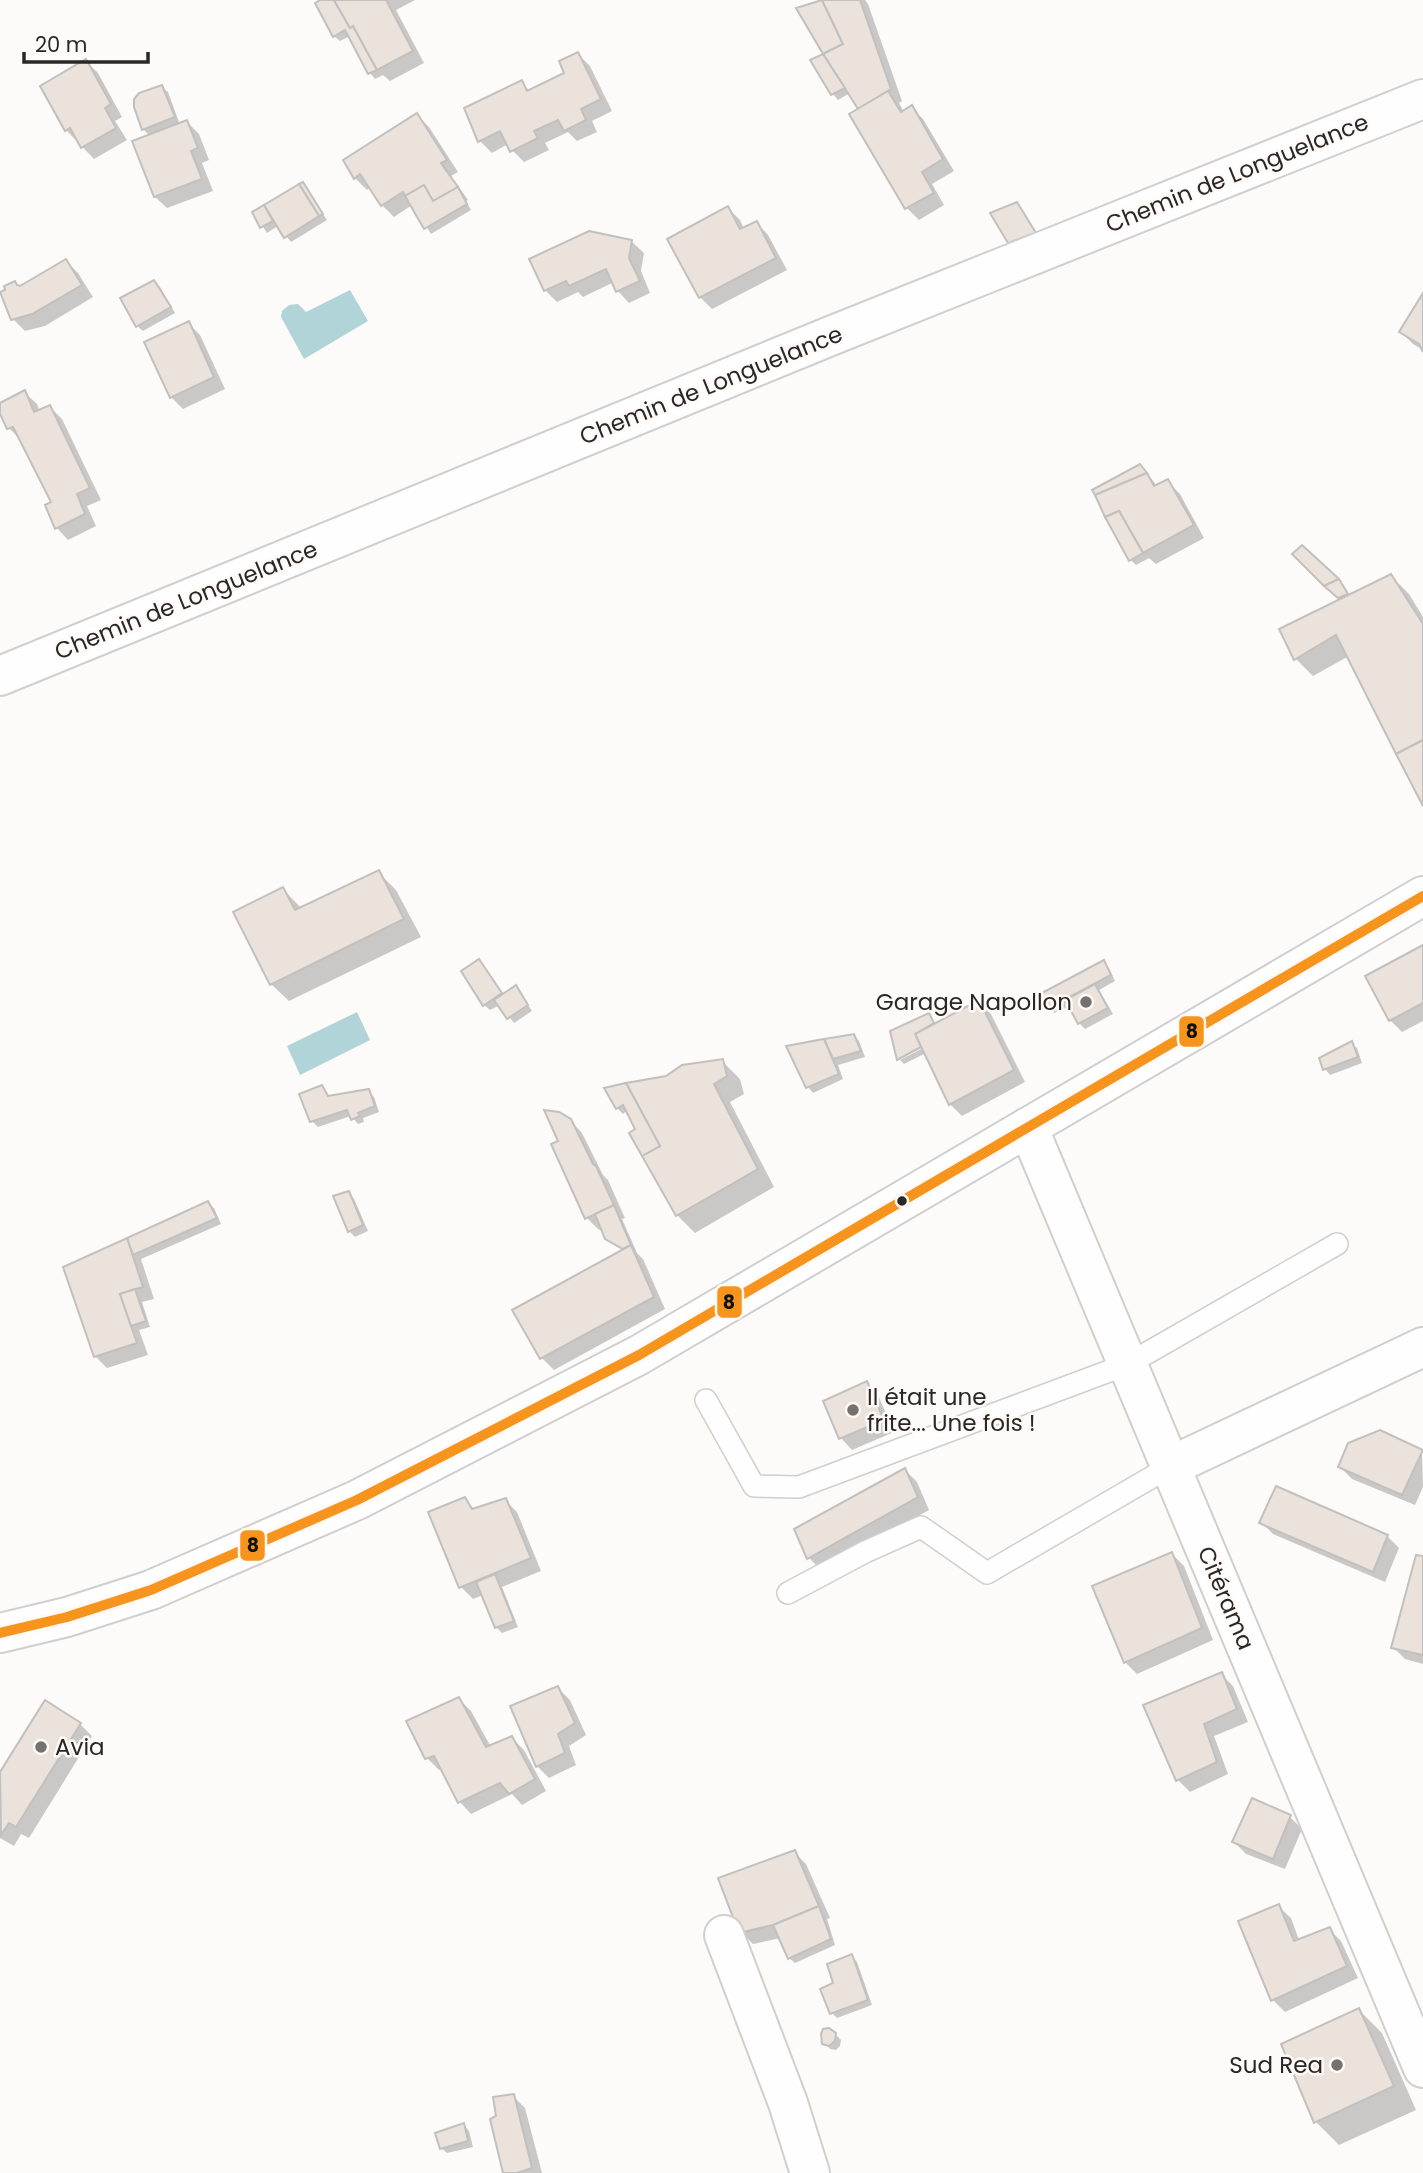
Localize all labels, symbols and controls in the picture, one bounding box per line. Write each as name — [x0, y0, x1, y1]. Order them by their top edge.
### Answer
scale bar — [24, 21, 149, 65]
text: 20 m — [35, 30, 88, 59]
street label: Chemin de Longuelance — [1101, 106, 1373, 240]
street label: Chemin de Longuelance — [575, 318, 847, 452]
street label: Chemin de Longuelance — [50, 533, 322, 667]
place label: Garage Napollon — [876, 986, 1072, 1018]
marker: Garage Napollon — [1078, 994, 1094, 1010]
line badge: 8 — [1178, 1015, 1205, 1048]
text: 8 — [1186, 1018, 1198, 1045]
unlabelled marker — [895, 1194, 909, 1208]
line badge: 8 — [716, 1285, 743, 1319]
text: 8 — [723, 1289, 735, 1316]
place label: Il était une frite... Une fois ! — [867, 1381, 1036, 1439]
marker: Il était une frite... Une fois ! — [845, 1402, 861, 1418]
line badge: 8 — [239, 1529, 266, 1562]
text: 8 — [247, 1532, 259, 1559]
street label: Citérama — [1190, 1541, 1262, 1655]
place label: Avia — [55, 1731, 105, 1763]
marker: Avia — [33, 1739, 49, 1755]
place label: Sud Rea — [1229, 2049, 1323, 2081]
marker: Sud Rea — [1329, 2057, 1345, 2073]

